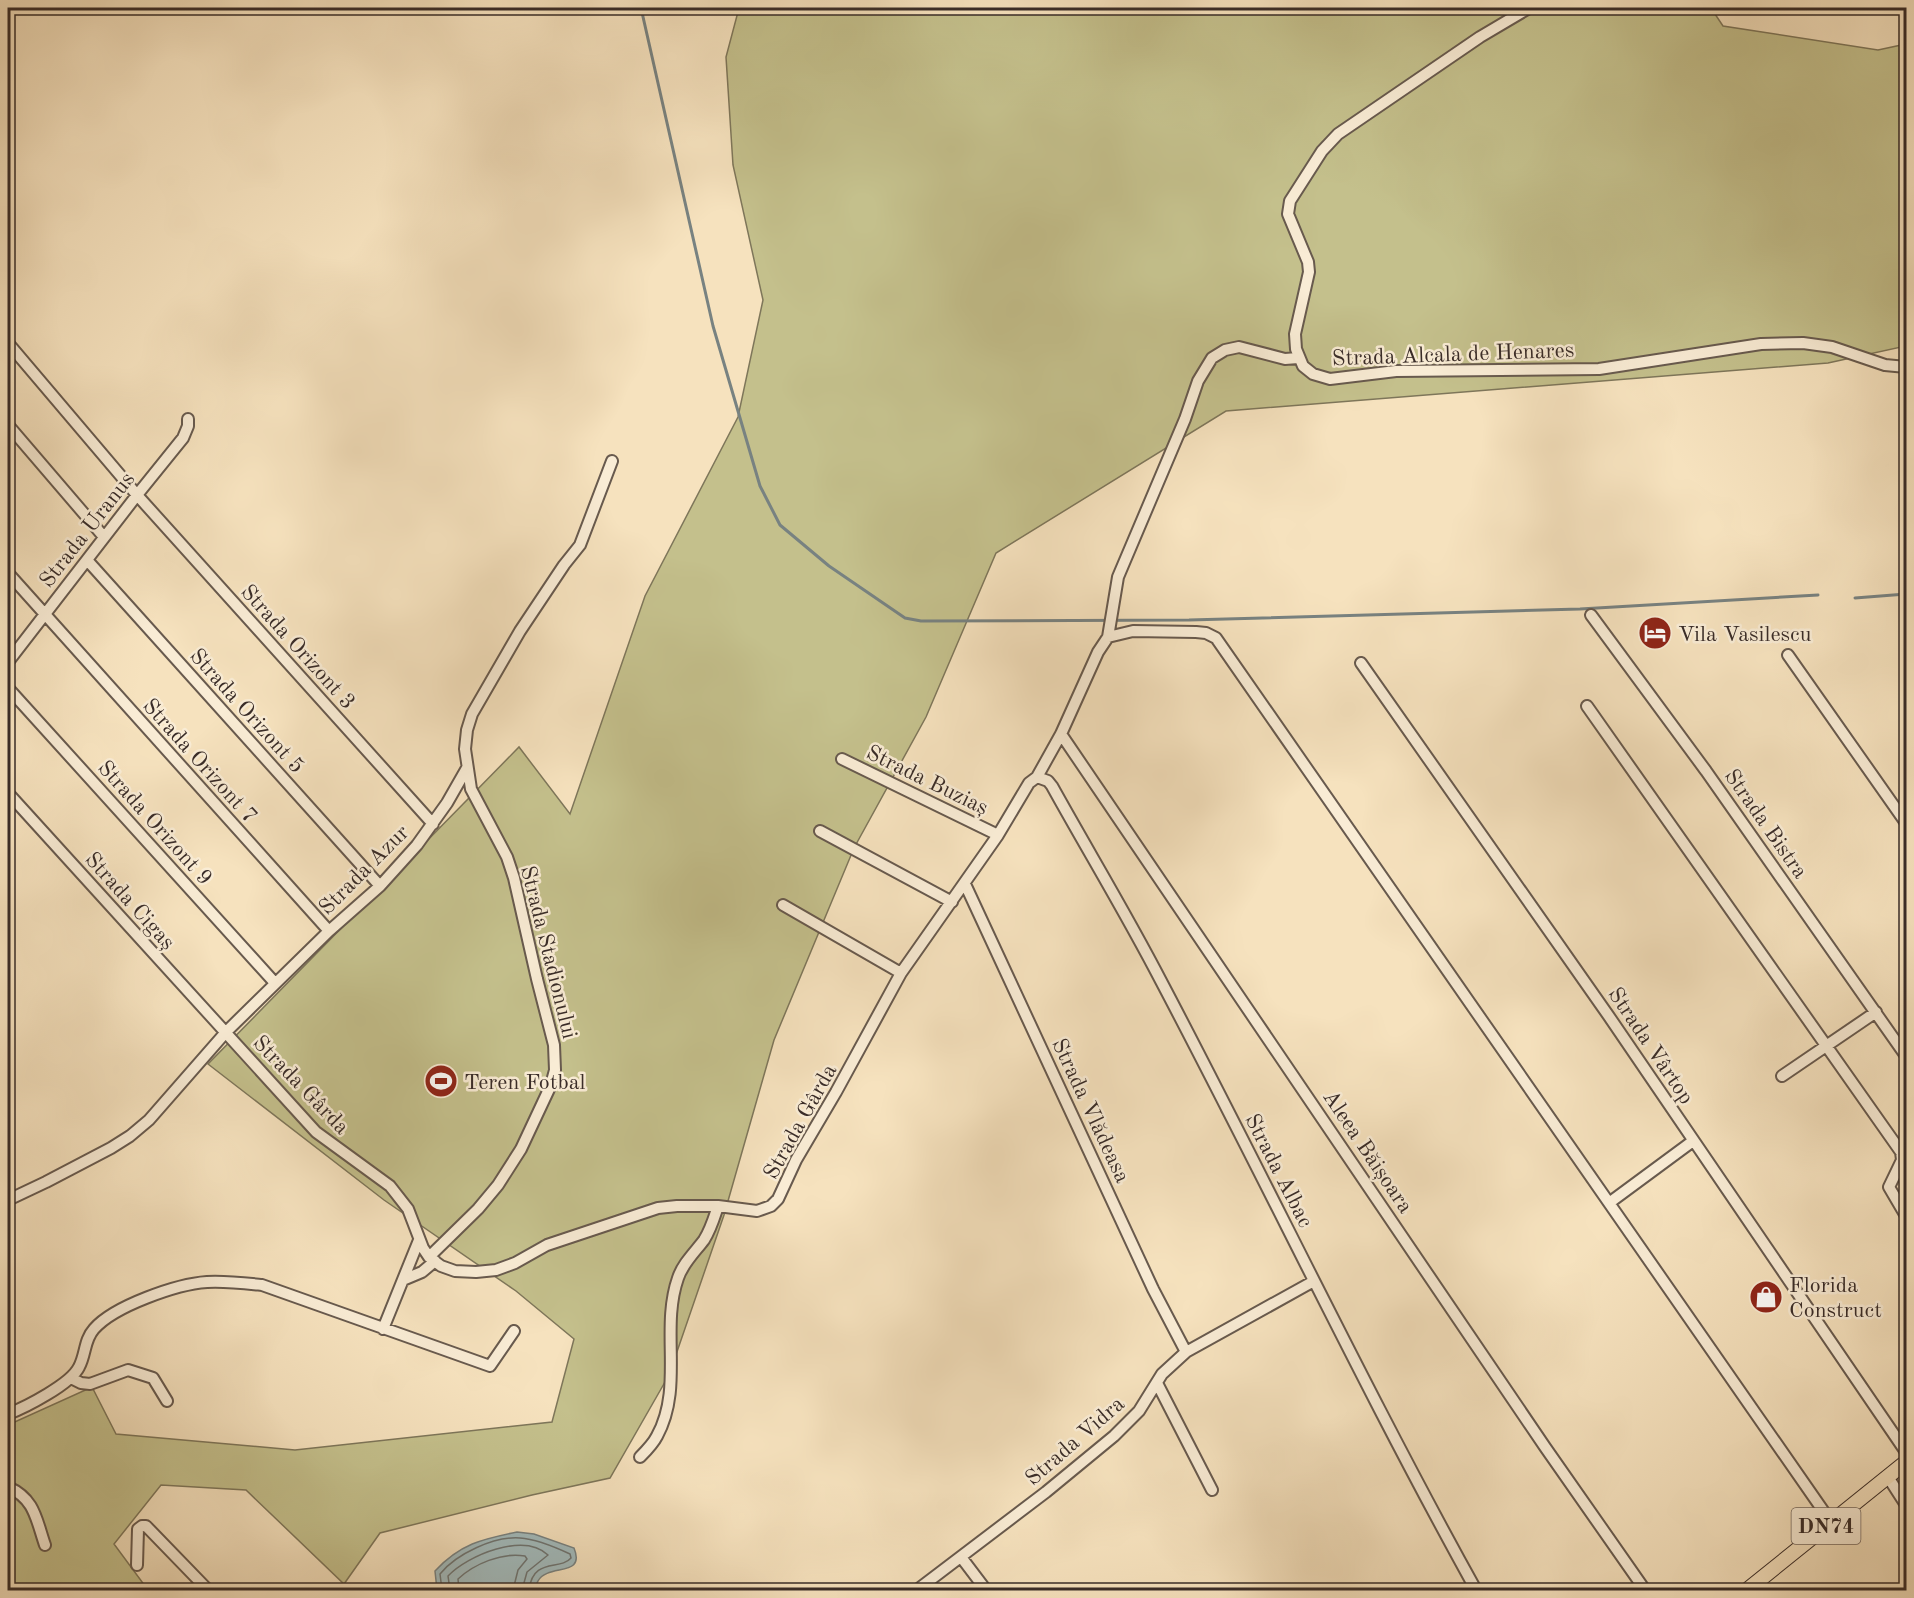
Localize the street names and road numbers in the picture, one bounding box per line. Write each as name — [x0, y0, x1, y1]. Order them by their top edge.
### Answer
street label: Strada Alcala de Henares — [1331, 340, 1575, 370]
street label: Strada Uranus — [36, 468, 139, 592]
street label: Strada Orizont 3 — [236, 581, 359, 714]
street label: Strada Orizont 5 — [185, 645, 308, 778]
street label: Strada Orizont 7 — [138, 695, 261, 828]
street label: Strada Buziaș — [862, 742, 992, 821]
street label: Strada Orizont 9 — [93, 757, 216, 890]
street label: Strada Bistra — [1720, 765, 1811, 883]
street label: Strada Azur — [315, 821, 414, 920]
street label: Strada Cigaș — [80, 848, 179, 955]
street label: Strada Stadionului — [516, 864, 580, 1041]
street label: Strada Vârtop — [1603, 984, 1697, 1108]
street label: Strada Gârda — [248, 1032, 353, 1139]
street label: Strada Vlădeasa — [1047, 1035, 1133, 1186]
street label: Strada Gârda — [760, 1061, 841, 1183]
street label: Aleea Băișoara — [1317, 1087, 1417, 1218]
street label: Strada Albac — [1240, 1111, 1316, 1231]
street label: Strada Vidra — [1022, 1393, 1129, 1490]
road number: DN74 — [1792, 1508, 1860, 1544]

